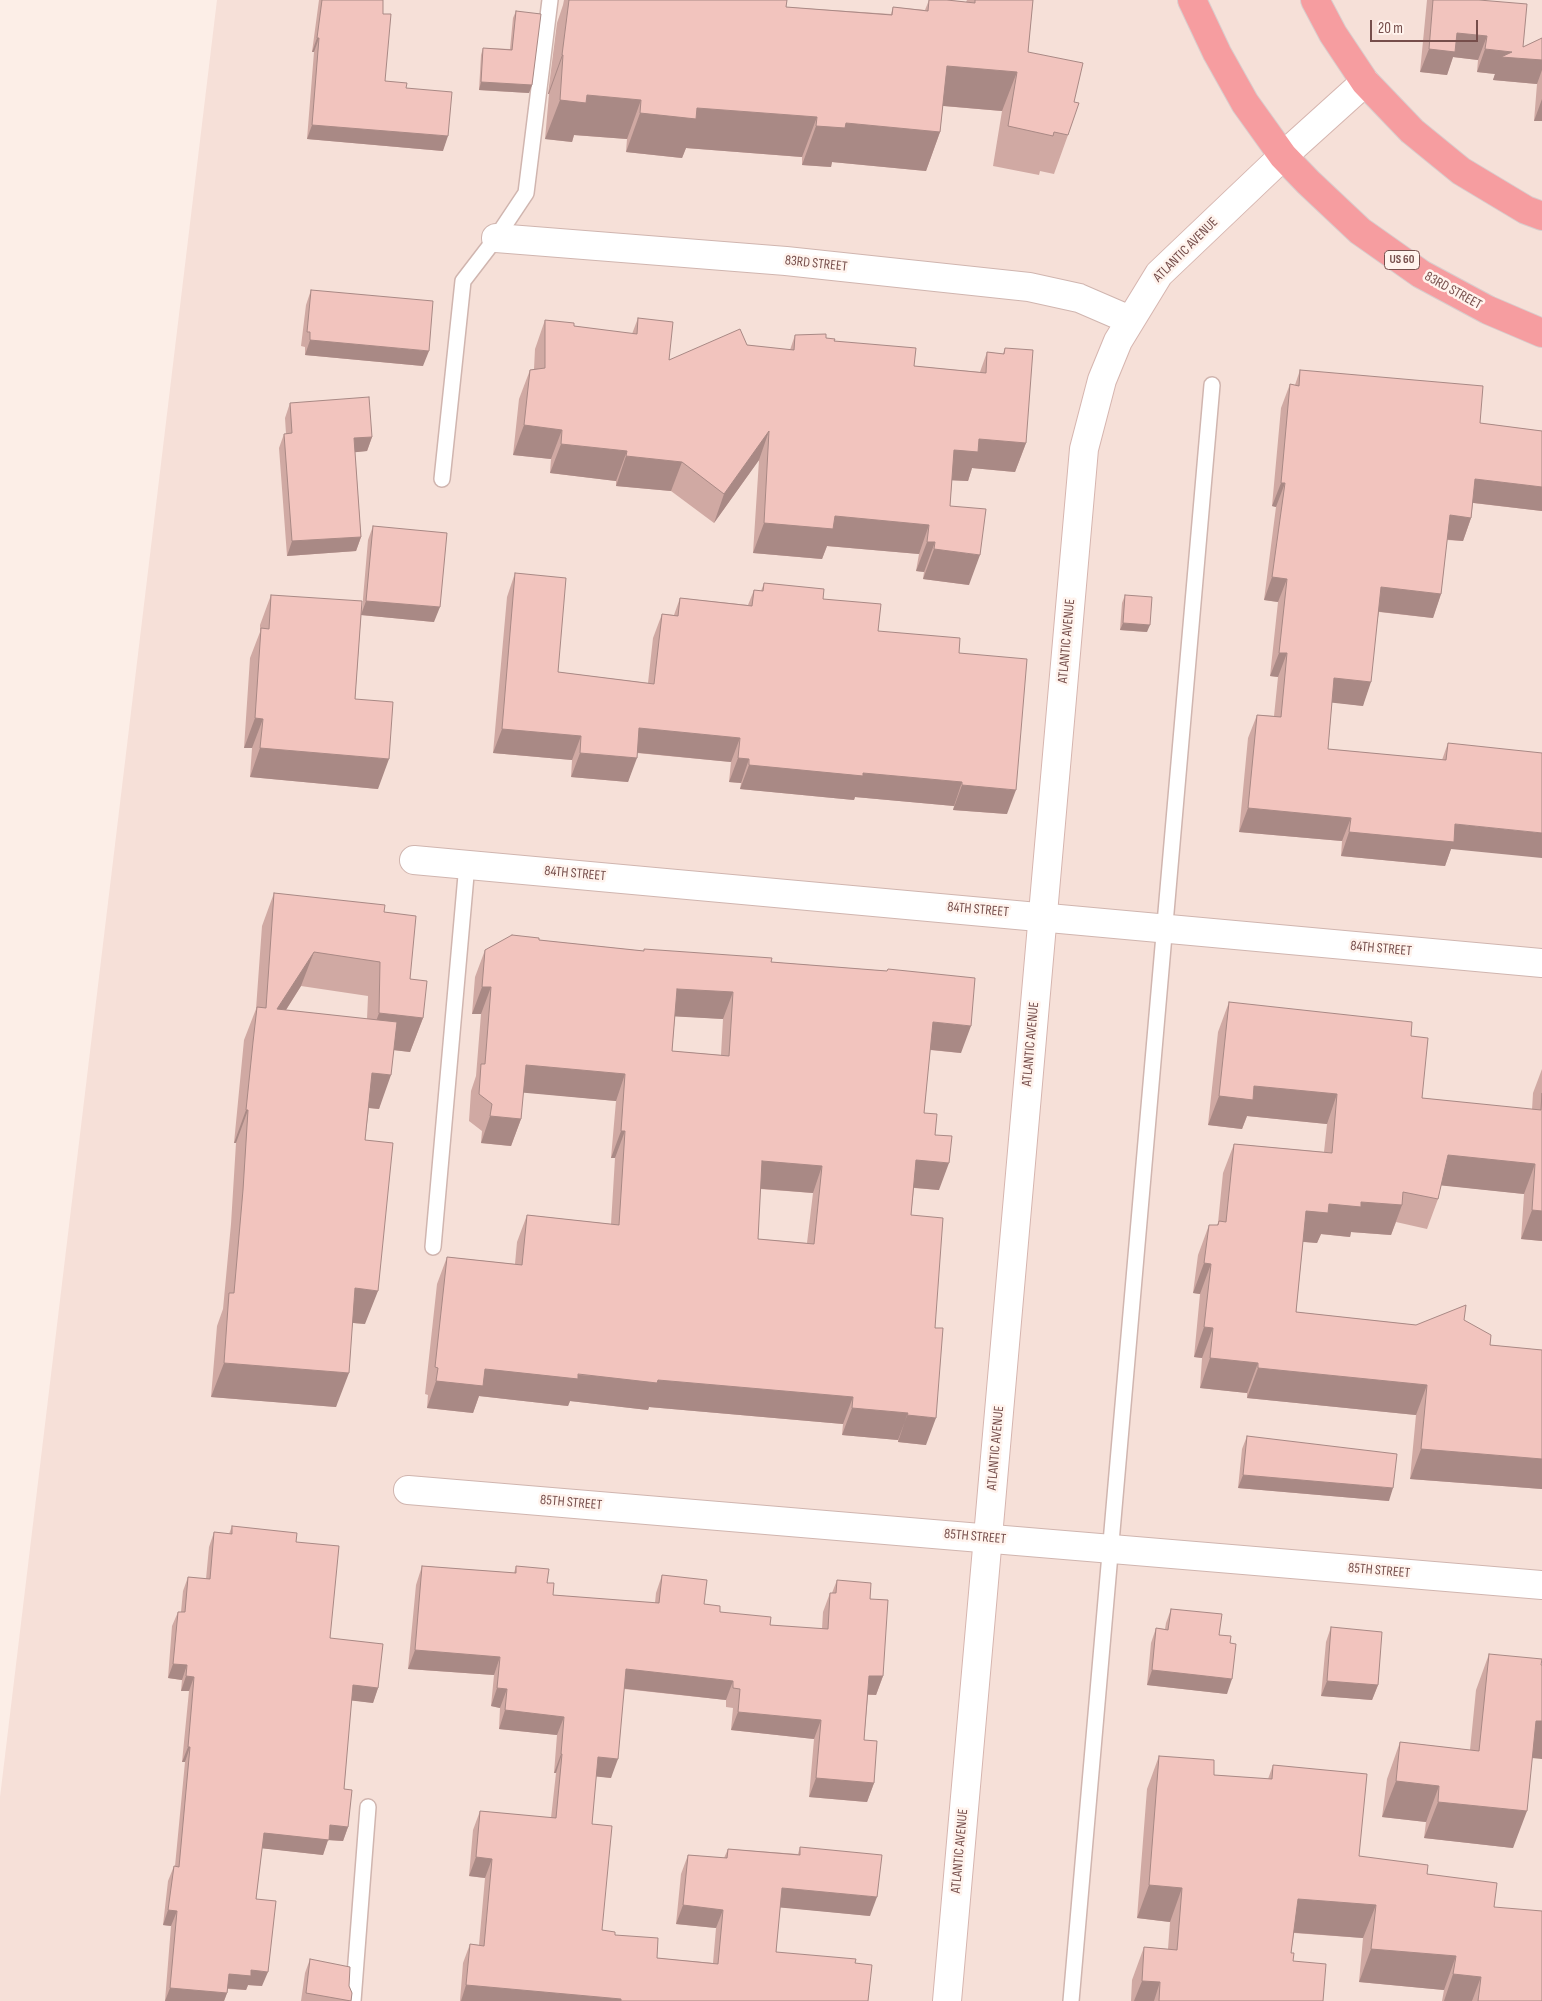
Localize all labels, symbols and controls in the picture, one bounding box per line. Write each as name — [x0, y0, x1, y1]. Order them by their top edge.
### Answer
scale bar — [1372, 10, 1480, 42]
text: 20 m — [1378, 19, 1403, 38]
street label: ATLANTIC AVENUE — [1150, 214, 1222, 286]
road number: US 60 — [1384, 250, 1420, 270]
street label: 83RD STREET — [784, 252, 848, 276]
street label: 83RD STREET — [1421, 268, 1485, 314]
street label: ATLANTIC AVENUE — [1055, 598, 1079, 684]
street label: 84TH STREET — [543, 863, 607, 885]
street label: 84TH STREET — [946, 899, 1010, 921]
street label: 84TH STREET — [1349, 938, 1413, 960]
street label: ATLANTIC AVENUE — [1019, 1001, 1043, 1087]
street label: ATLANTIC AVENUE — [984, 1405, 1008, 1491]
street label: 85TH STREET — [539, 1492, 603, 1514]
street label: 85TH STREET — [943, 1526, 1007, 1548]
street label: 85TH STREET — [1347, 1560, 1411, 1582]
street label: ATLANTIC AVENUE — [948, 1808, 972, 1894]

